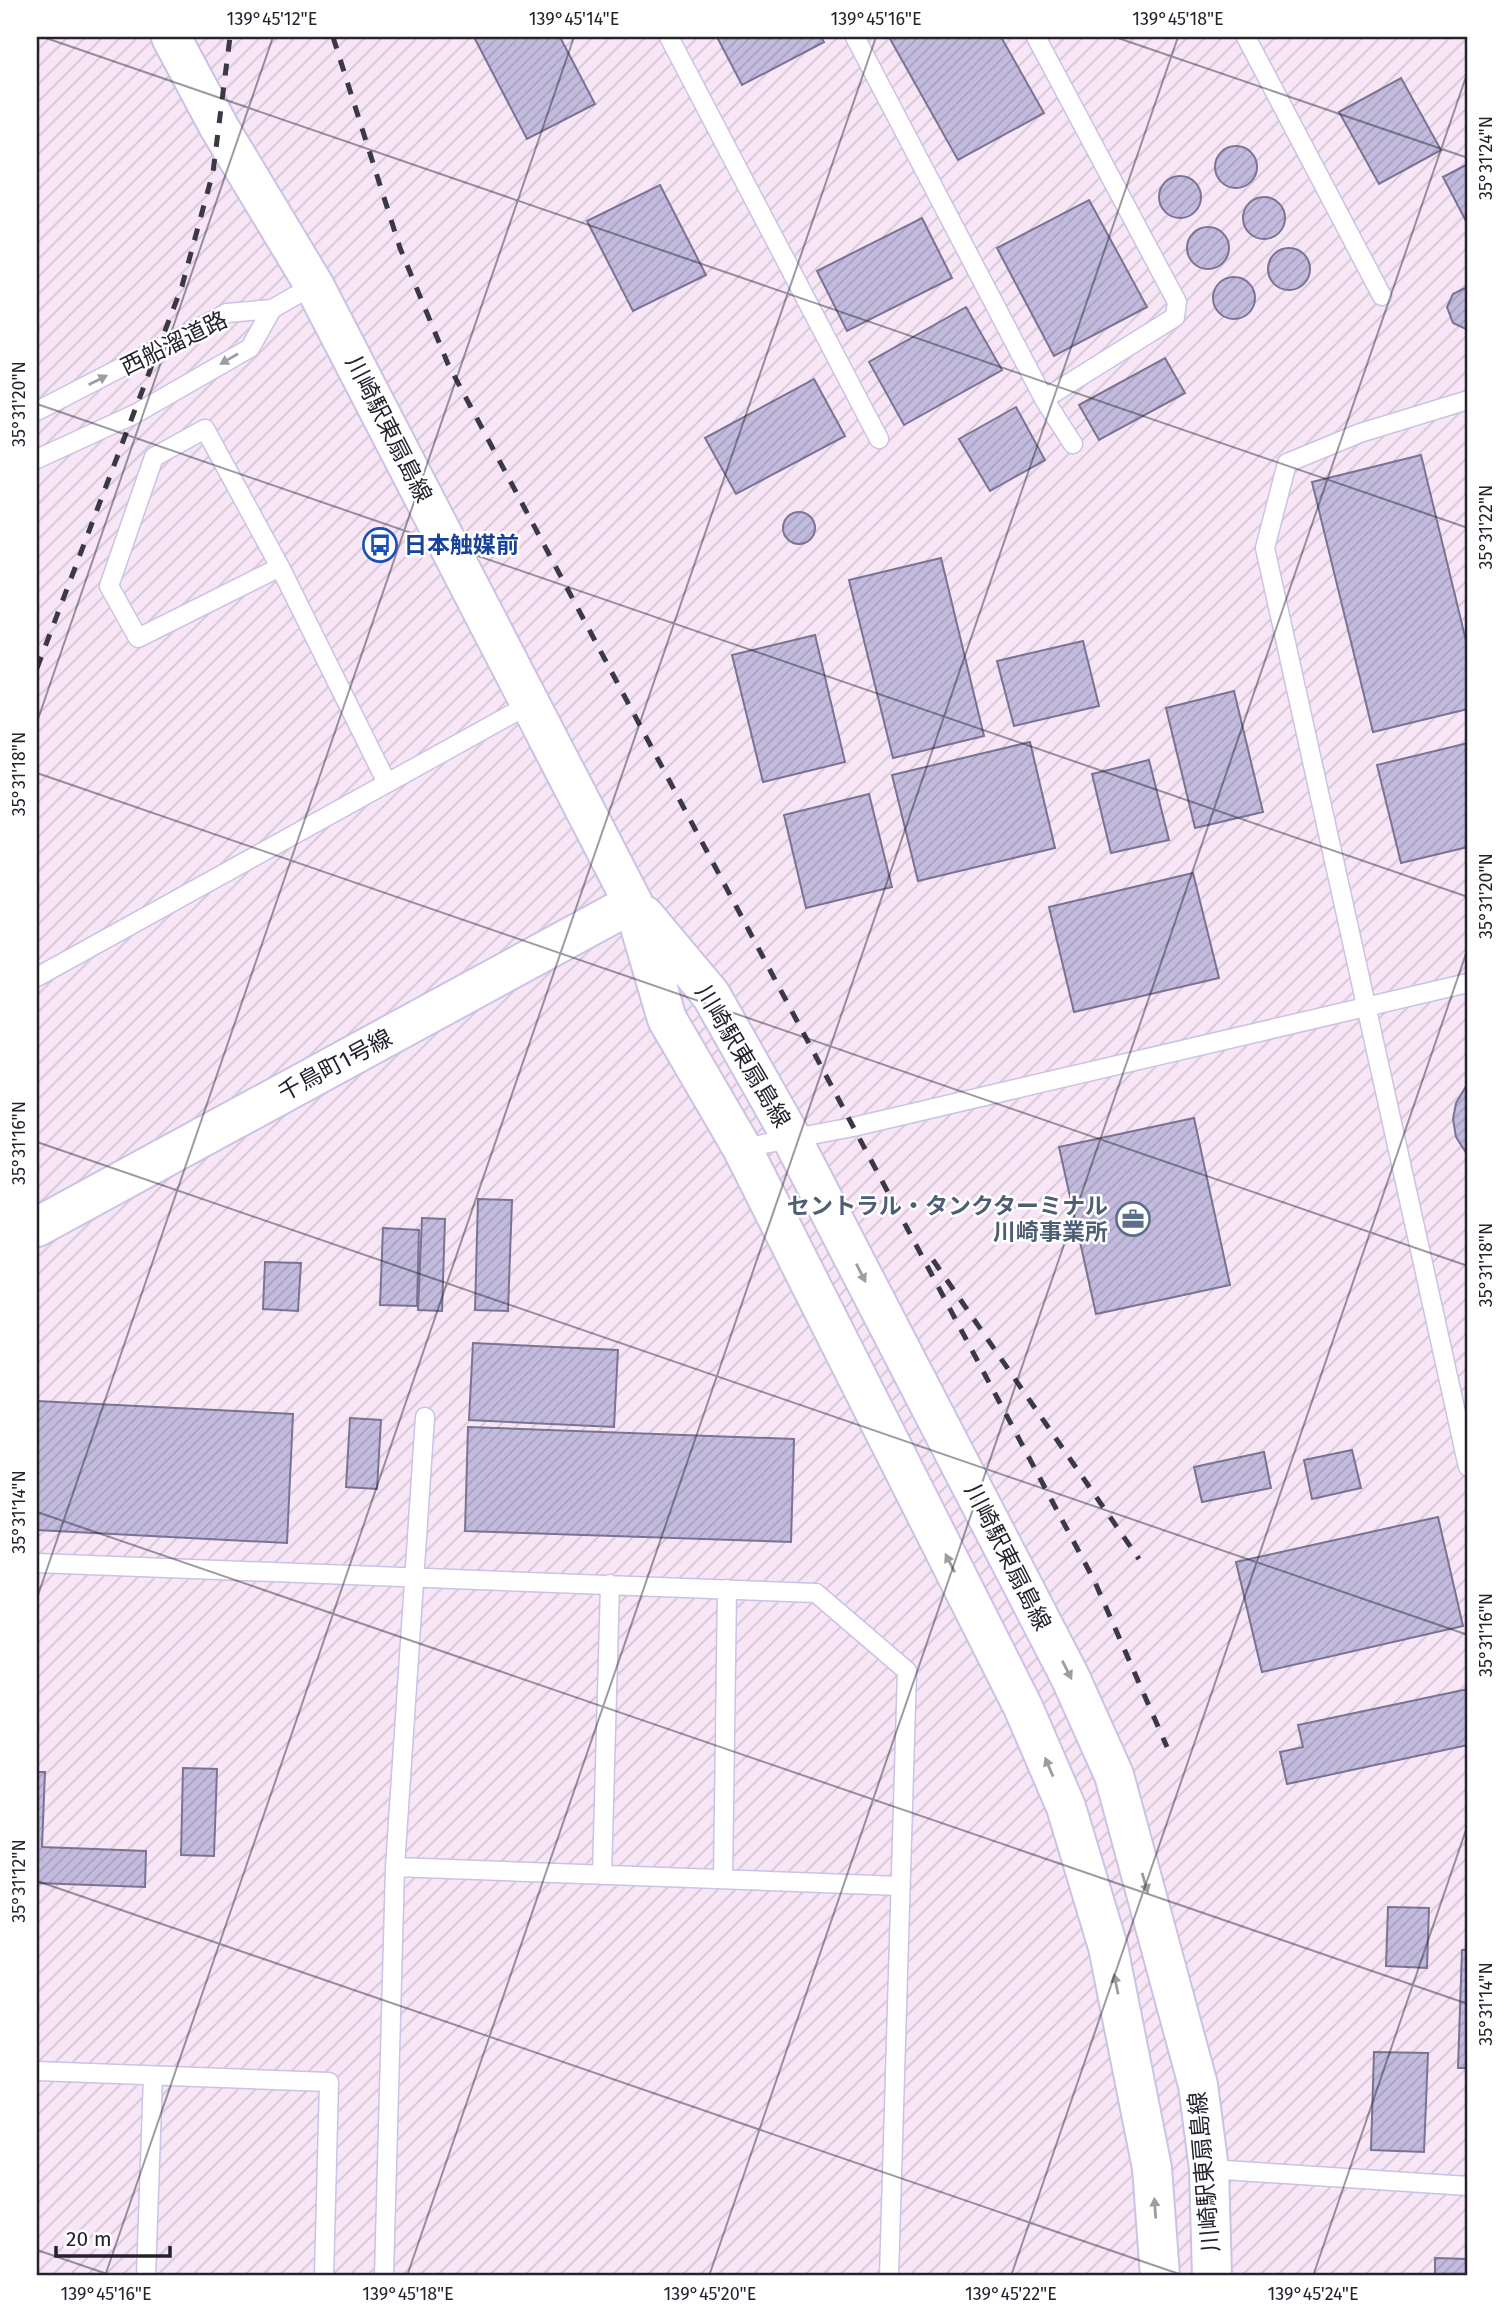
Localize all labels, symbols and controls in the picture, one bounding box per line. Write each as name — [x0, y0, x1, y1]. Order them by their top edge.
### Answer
text: 139°45'12"E — [227, 8, 317, 30]
text: 139°45'14"E — [529, 8, 619, 30]
text: 139°45'16"E — [830, 8, 922, 30]
text: 139°45'18"E — [1132, 8, 1224, 30]
text: 35°31'24"N — [1475, 116, 1497, 200]
street label: 西船溜道路 — [116, 305, 232, 381]
street label: 川崎駅東扇島線 — [340, 351, 438, 507]
one-way arrow — [220, 353, 239, 366]
text: 35°31'20"N — [8, 361, 30, 447]
one-way arrow — [88, 375, 108, 386]
text: 35°31'22"N — [1475, 485, 1497, 569]
bus stop icon: 日本触媒前 — [361, 526, 399, 564]
place label: 日本触媒前 — [404, 531, 519, 559]
text: 35°31'18"N — [8, 732, 30, 816]
text: 35°31'20"N — [1475, 853, 1497, 939]
street label: 川崎駅東扇島線 — [690, 980, 796, 1132]
street label: 千鳥町1号線 — [273, 1023, 397, 1107]
text: 35°31'16"N — [8, 1101, 30, 1185]
place label: セントラル・タンクターミナル 川崎事業所 — [787, 1192, 1108, 1246]
office icon: セントラル・タンクターミナル 川崎事業所 — [1114, 1200, 1152, 1238]
text: 35°31'18"N — [1475, 1223, 1497, 1307]
one-way arrow — [854, 1263, 866, 1283]
text: 35°31'14"N — [8, 1470, 30, 1554]
street label: 川崎駅東扇島線 — [959, 1479, 1057, 1635]
one-way arrow — [945, 1553, 956, 1573]
text: 35°31'16"N — [1475, 1593, 1497, 1677]
one-way arrow — [1061, 1660, 1072, 1680]
one-way arrow — [1043, 1757, 1054, 1778]
text: 35°31'12"N — [8, 1839, 30, 1923]
one-way arrow — [1140, 1873, 1150, 1894]
text: 35°31'14"N — [1475, 1962, 1497, 2046]
one-way arrow — [1111, 1973, 1122, 1995]
street label: 川崎駅東扇島線 — [1183, 2091, 1225, 2253]
one-way arrow — [1149, 2197, 1160, 2219]
scale bar — [56, 2215, 170, 2259]
text: 20 m — [66, 2226, 112, 2252]
text: 139°45'16"E — [60, 2283, 152, 2305]
text: 139°45'18"E — [362, 2283, 454, 2305]
text: 139°45'20"E — [664, 2283, 756, 2305]
text: 139°45'22"E — [965, 2283, 1057, 2305]
text: 139°45'24"E — [1267, 2283, 1359, 2305]

